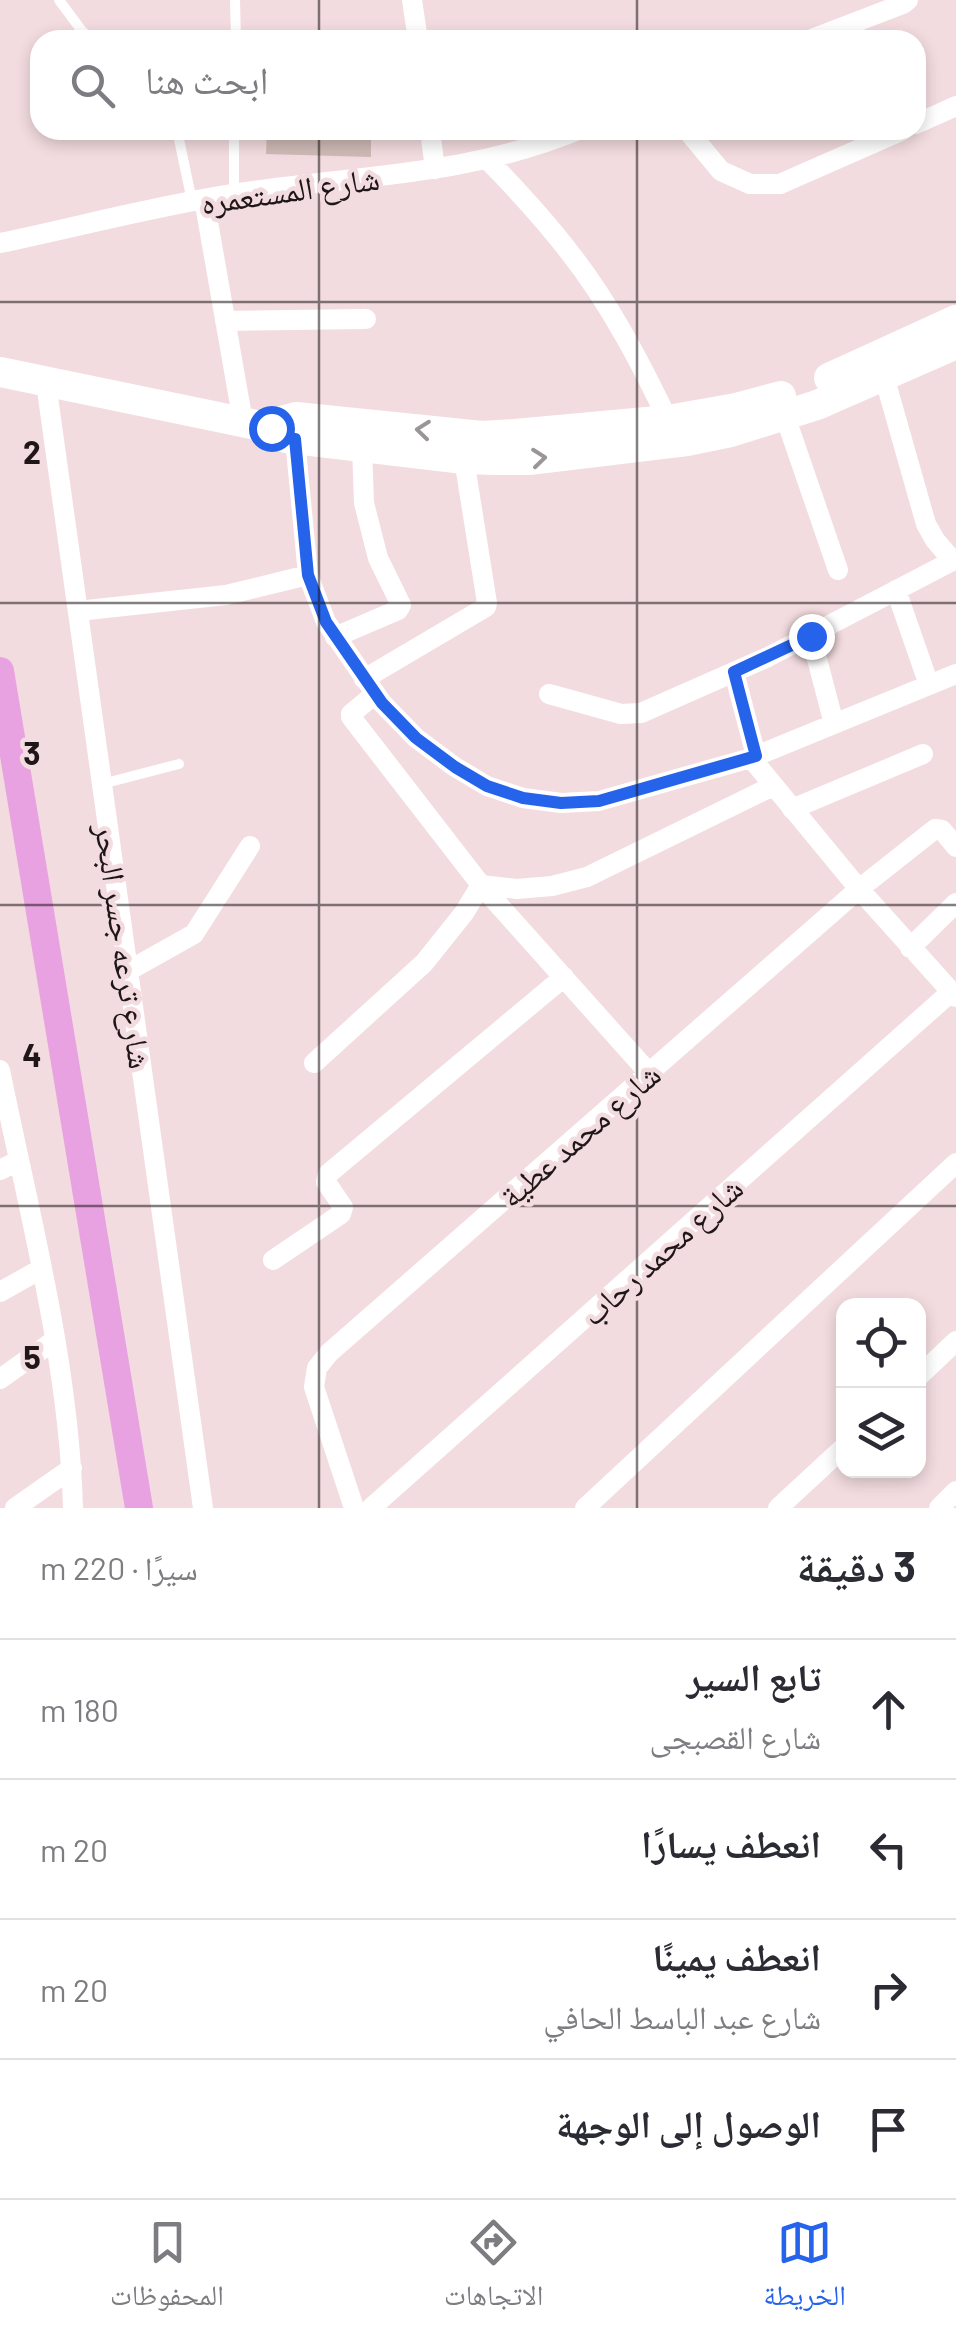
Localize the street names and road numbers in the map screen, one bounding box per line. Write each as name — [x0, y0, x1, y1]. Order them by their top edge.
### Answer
street label: شارع المستعمره — [198, 158, 382, 223]
street label: شارع ترعه جسر البحر — [86, 820, 161, 1071]
street label: شارع محمد عطية — [491, 1054, 669, 1216]
street label: شارع محمد رحاب — [573, 1168, 751, 1334]

